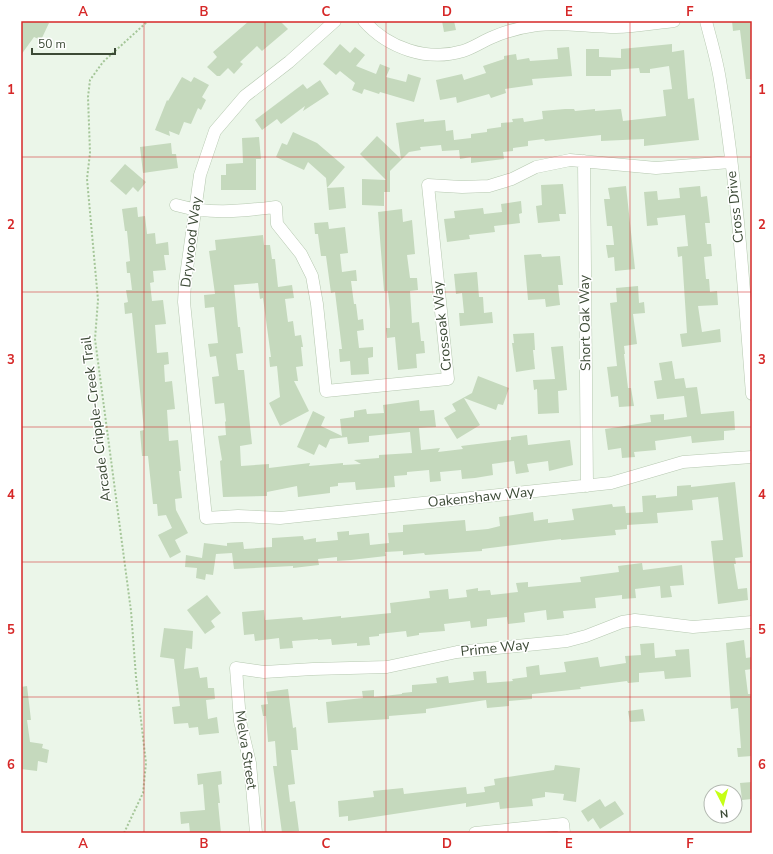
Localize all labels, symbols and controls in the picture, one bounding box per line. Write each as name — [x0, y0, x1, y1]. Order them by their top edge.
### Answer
text: A — [78, 3, 88, 21]
text: B — [200, 3, 209, 21]
text: C — [322, 3, 331, 21]
text: D — [442, 3, 452, 21]
text: E — [565, 3, 573, 21]
text: F — [686, 3, 694, 21]
scale bar — [32, 30, 115, 56]
text: 50 m — [38, 36, 66, 52]
text: 1 — [7, 81, 15, 99]
text: 1 — [758, 81, 766, 99]
street label: Cross Drive — [722, 170, 748, 244]
street label: Drywood Way — [176, 195, 206, 289]
text: 2 — [7, 216, 15, 234]
text: 2 — [758, 216, 766, 234]
street label: Short Oak Way — [575, 274, 595, 371]
street label: Crossoak Way — [428, 279, 456, 372]
street label: Arcade Cripple-Creek Trail — [76, 334, 116, 503]
text: 3 — [7, 351, 15, 369]
text: 3 — [758, 351, 766, 369]
street label: Oakenshaw Way — [427, 482, 536, 512]
text: 4 — [7, 486, 15, 504]
text: 4 — [758, 486, 766, 504]
text: 5 — [7, 621, 15, 639]
text: 5 — [758, 621, 766, 639]
street label: Prime Way — [460, 635, 531, 661]
street label: Melva Street — [230, 709, 262, 791]
text: 6 — [7, 756, 15, 774]
text: 6 — [758, 756, 766, 774]
north arrow — [703, 784, 743, 824]
text: N — [719, 806, 729, 821]
text: A — [78, 835, 88, 853]
text: B — [200, 835, 209, 853]
text: C — [322, 835, 331, 853]
text: D — [442, 835, 452, 853]
text: E — [565, 835, 573, 853]
text: F — [686, 835, 694, 853]

